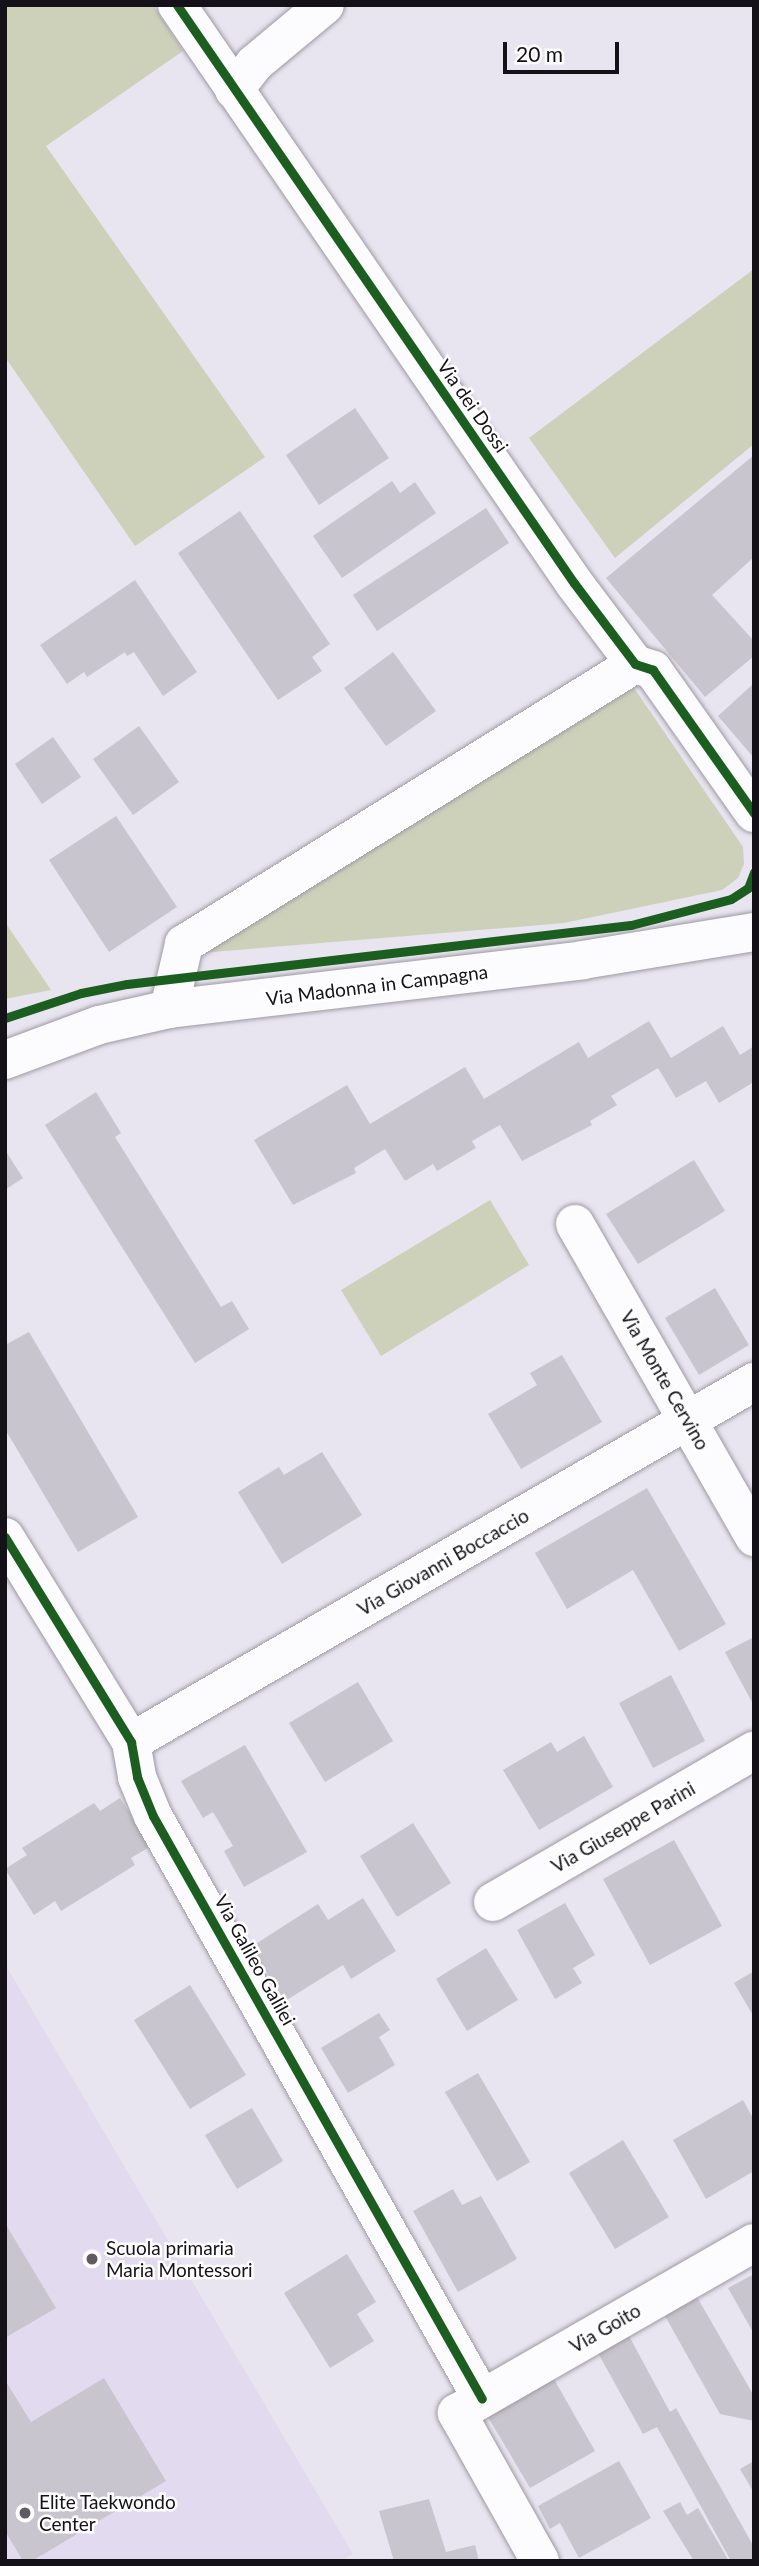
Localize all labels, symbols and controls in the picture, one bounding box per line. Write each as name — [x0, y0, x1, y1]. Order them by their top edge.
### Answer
scale bar — [507, 28, 622, 72]
text: 20 m — [516, 41, 563, 66]
street label: Via dei Dossi — [433, 355, 513, 457]
street label: Via Madonna in Campagna — [265, 960, 489, 1010]
street label: Via Monte Cervino — [616, 1306, 714, 1454]
street label: Via Giovanni Boccaccio — [353, 1504, 533, 1620]
street label: Via Giuseppe Parini — [547, 1777, 699, 1877]
street label: Via Galileo Galilei — [210, 1891, 300, 2029]
place label: Scuola primaria Maria Montessori — [106, 2237, 253, 2281]
marker: Scuola primaria Maria Montessori — [84, 2251, 100, 2267]
street label: Via Goito — [565, 2299, 645, 2357]
place label: Elite Taekwondo Center — [39, 2491, 176, 2535]
marker: Elite Taekwondo Center — [17, 2505, 33, 2521]

